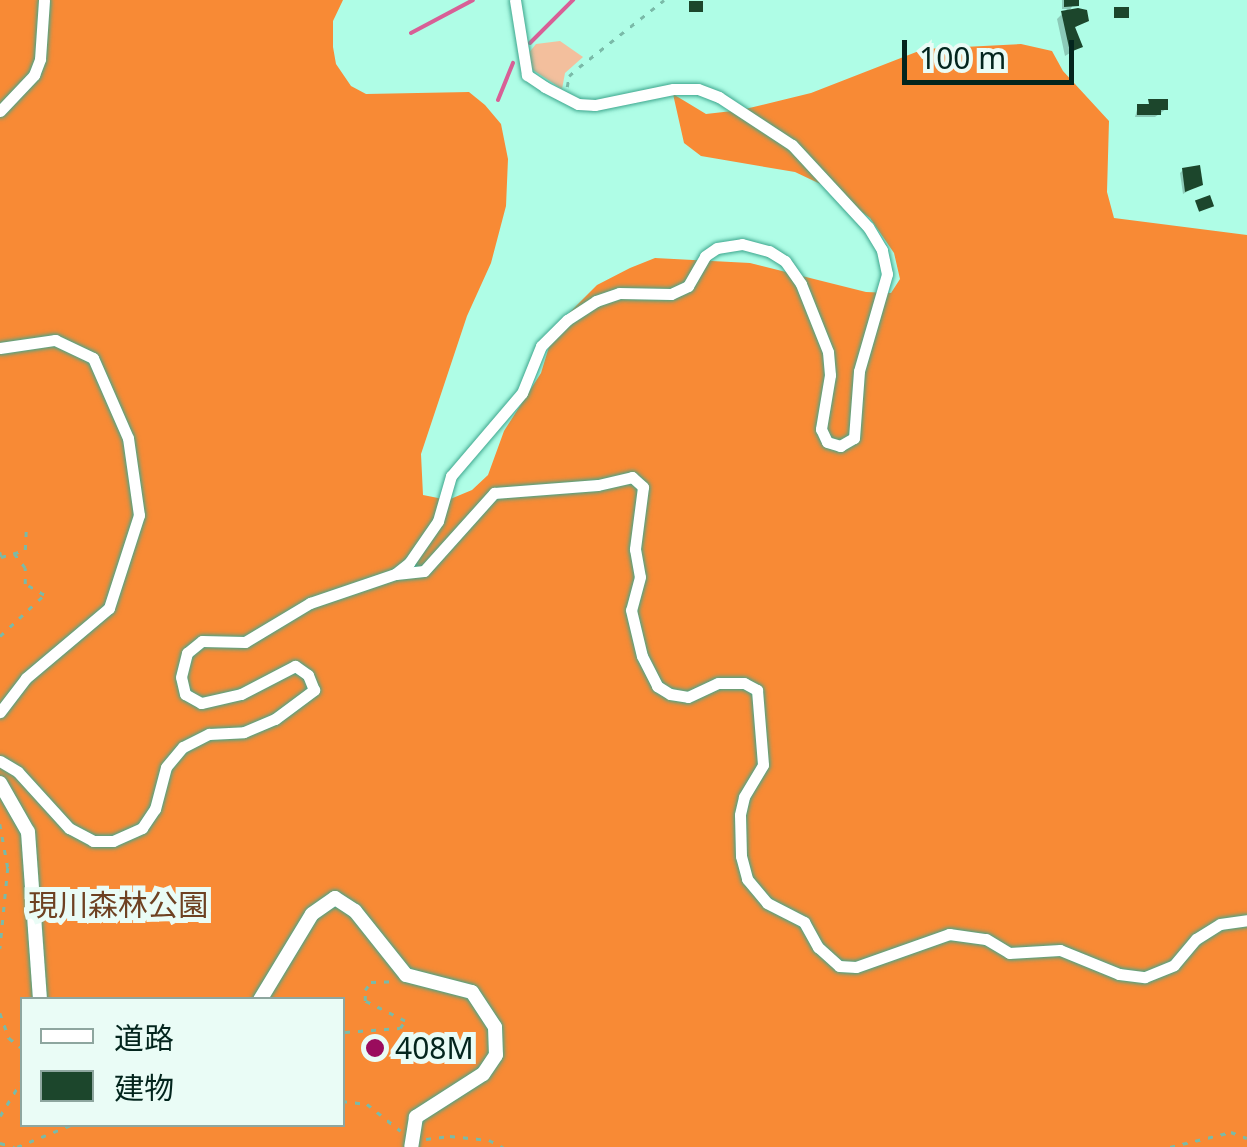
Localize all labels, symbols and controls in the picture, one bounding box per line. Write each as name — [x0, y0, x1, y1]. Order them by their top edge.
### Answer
scale bar — [907, 20, 1080, 82]
text: 100 m — [919, 37, 1006, 78]
park label: 現川森林公園 — [28, 887, 208, 923]
legend — [20, 997, 345, 1127]
text: 道路 — [114, 1017, 174, 1058]
place label: 408M — [395, 1030, 474, 1066]
marker: 408M — [364, 1037, 386, 1059]
text: 建物 — [114, 1067, 174, 1108]

